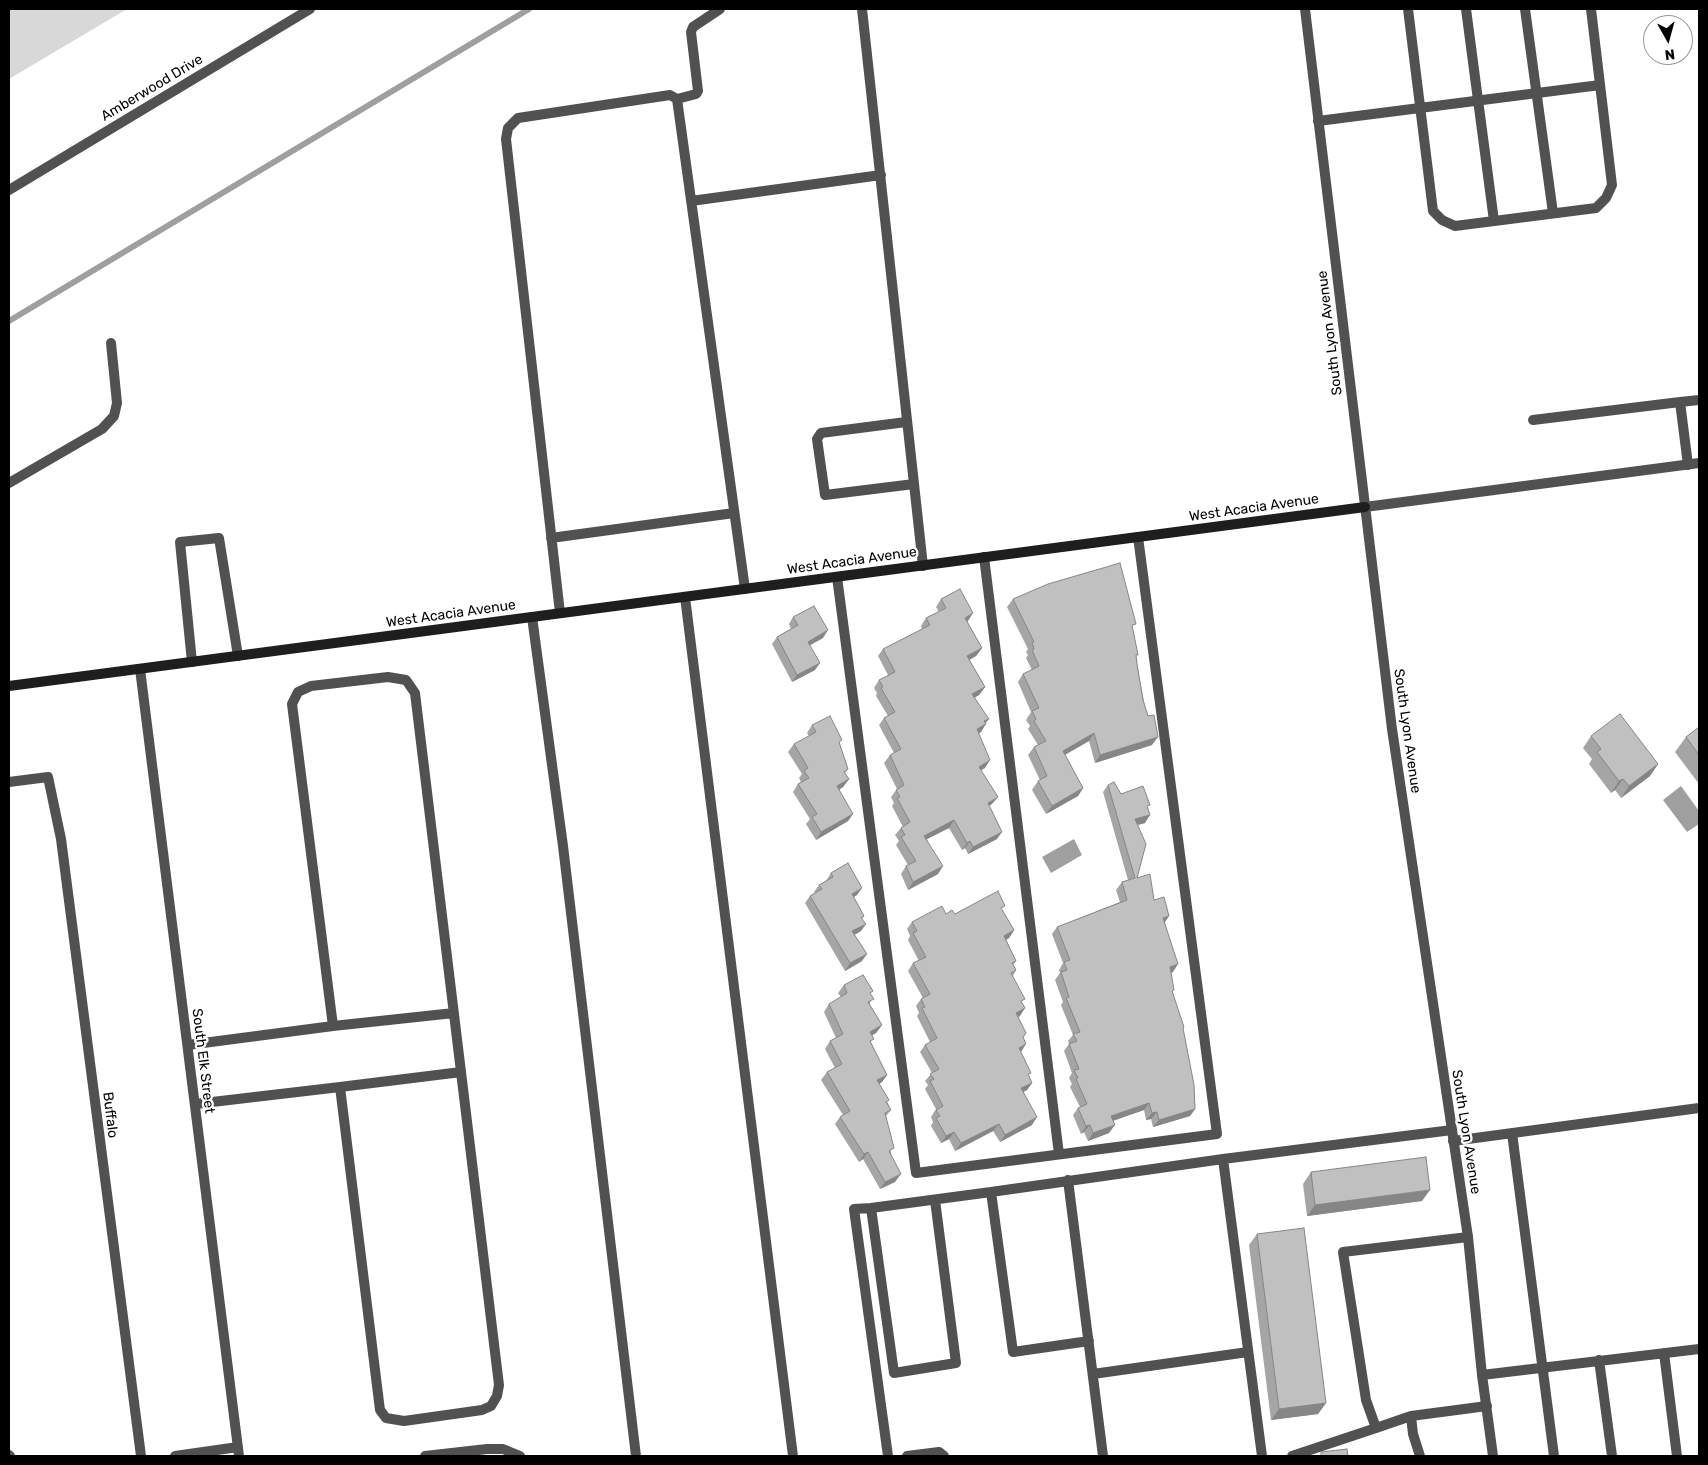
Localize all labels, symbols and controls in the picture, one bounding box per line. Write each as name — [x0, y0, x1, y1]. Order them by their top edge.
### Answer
north arrow — [1643, 15, 1693, 65]
text: N — [1664, 45, 1676, 63]
street label: Amberwood Drive — [98, 51, 206, 125]
street label: South Lyon Avenue — [1314, 270, 1346, 396]
street label: West Acacia Avenue — [1188, 491, 1320, 525]
street label: West Acacia Avenue — [786, 544, 918, 578]
street label: West Acacia Avenue — [385, 597, 517, 631]
street label: South Lyon Avenue — [1390, 668, 1424, 794]
street label: South Elk Street — [188, 1008, 218, 1114]
street label: South Lyon Avenue — [1448, 1069, 1484, 1195]
street label: Buffalo — [99, 1091, 121, 1139]

